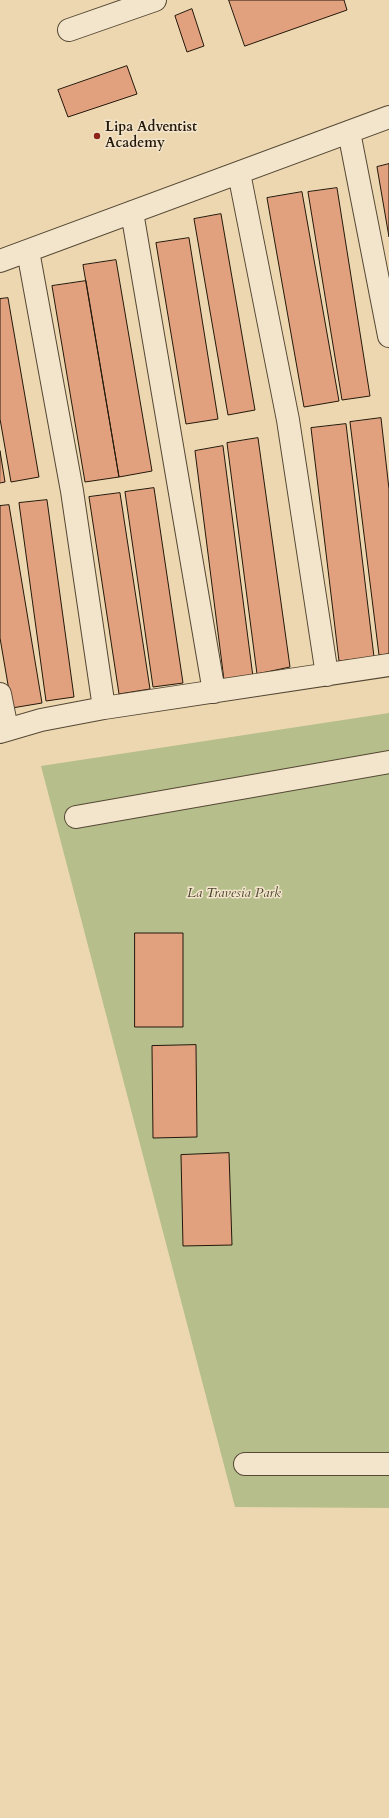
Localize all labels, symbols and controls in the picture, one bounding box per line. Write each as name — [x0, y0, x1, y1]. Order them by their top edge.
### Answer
place label: Lipa Adventist Academy — [105, 120, 197, 152]
marker: Lipa Adventist Academy — [92, 131, 102, 141]
park label: La Travesia Park — [187, 886, 281, 902]

